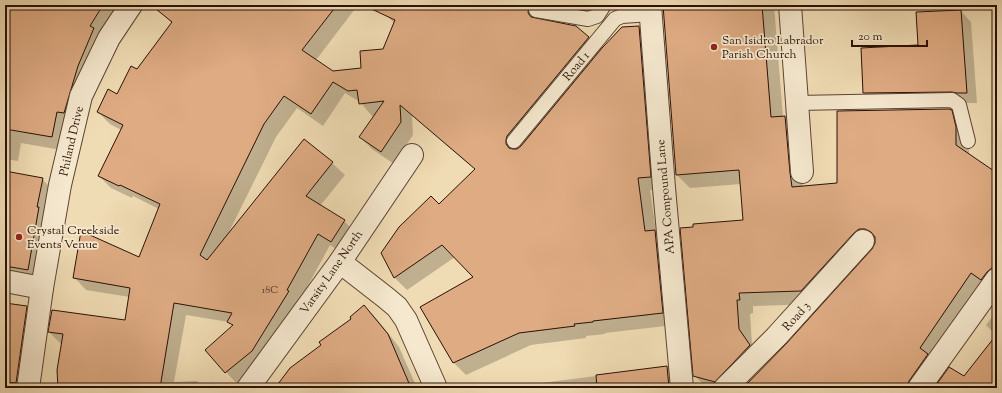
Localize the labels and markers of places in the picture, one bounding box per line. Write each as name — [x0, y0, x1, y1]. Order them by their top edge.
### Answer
place label: San Isidro Labrador Parish Church — [722, 32, 824, 64]
marker: San Isidro Labrador Parish Church — [709, 42, 719, 52]
place label: Crystal Creekside Events Venue — [27, 222, 120, 254]
marker: Crystal Creekside Events Venue — [14, 232, 24, 242]

